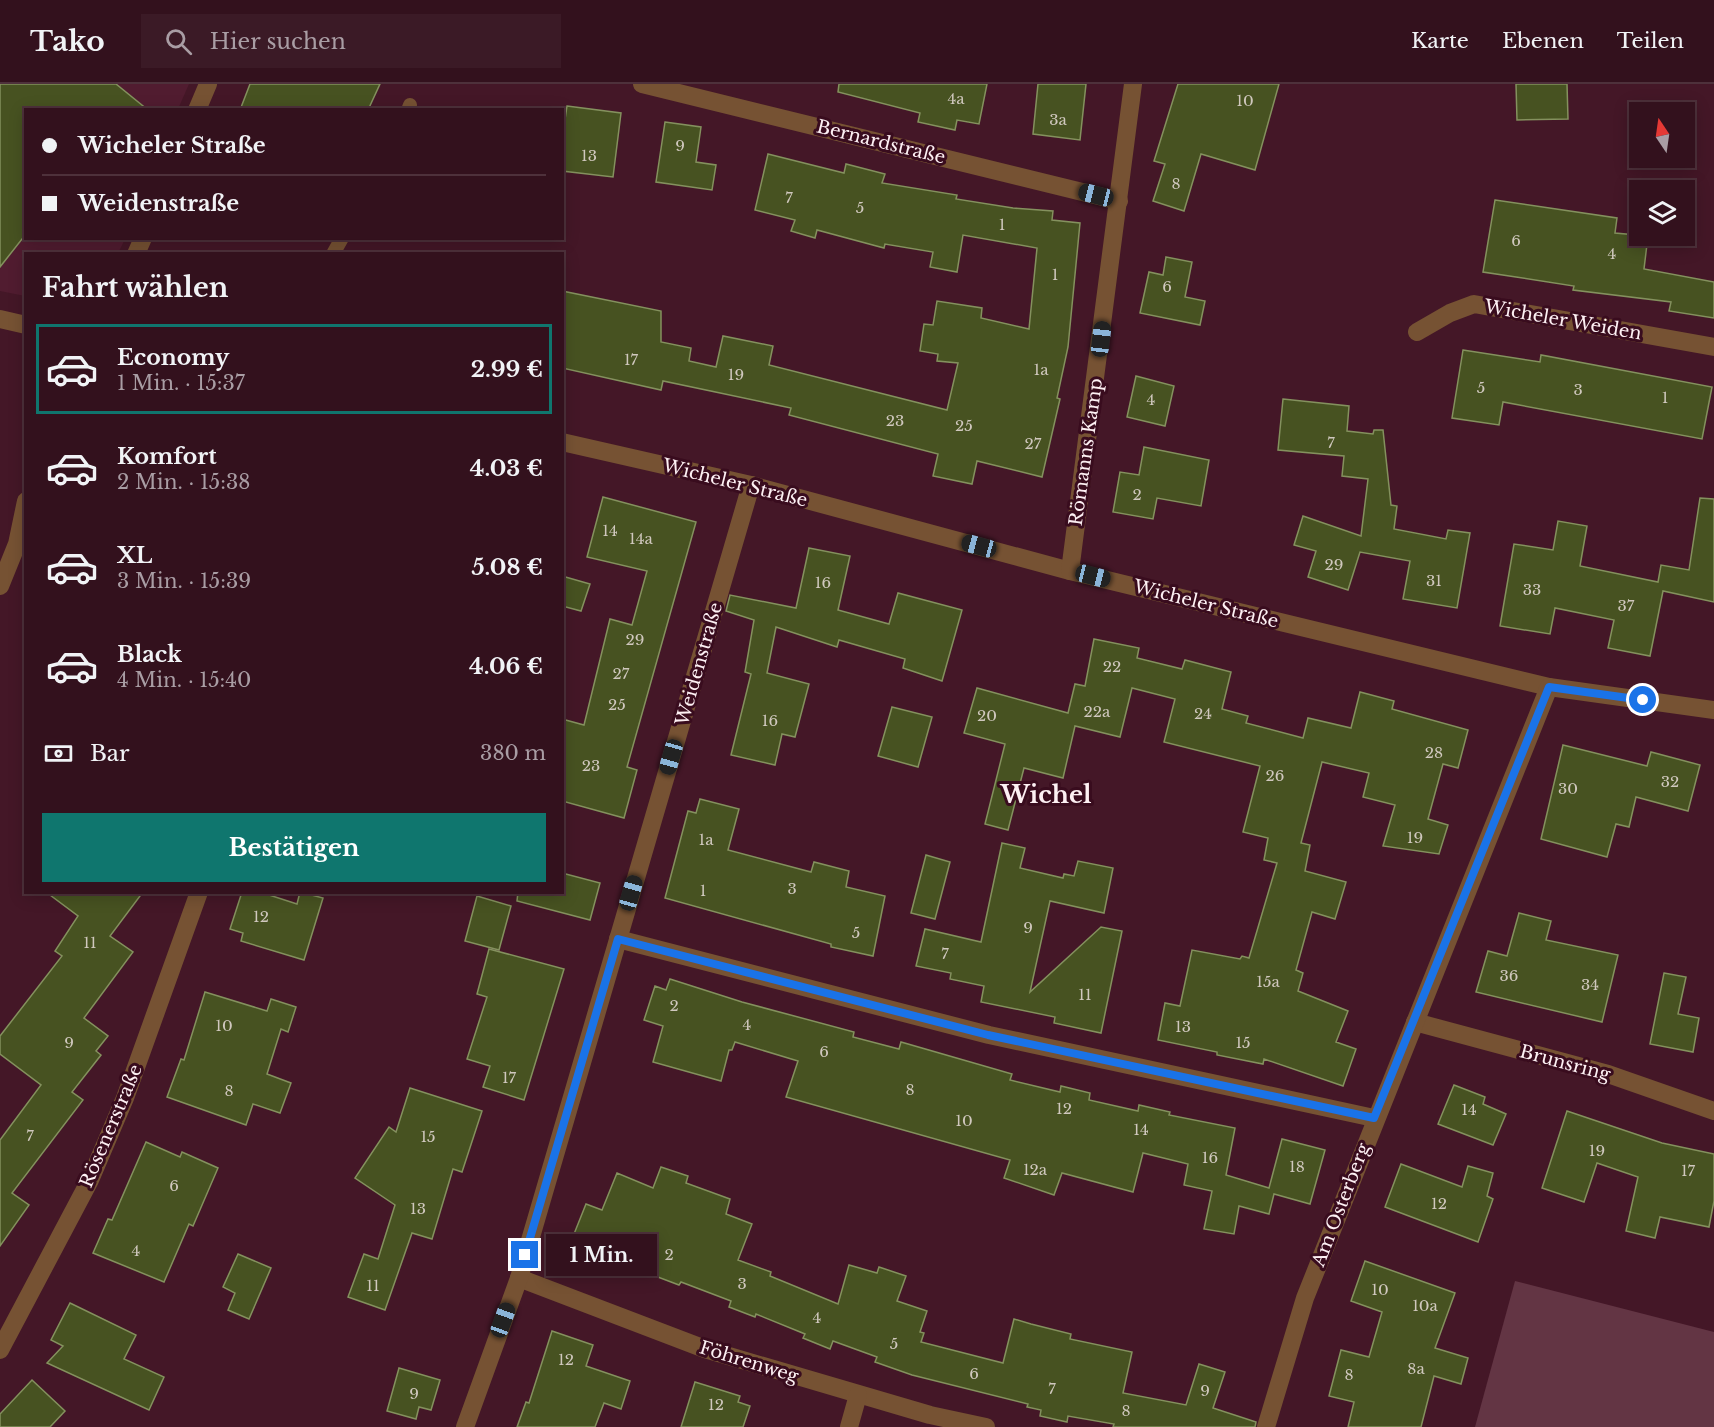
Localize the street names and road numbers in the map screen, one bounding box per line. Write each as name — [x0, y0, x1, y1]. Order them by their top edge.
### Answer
street label: Bernardstraße — [814, 115, 948, 169]
street label: Wicheler Weiden — [1482, 295, 1643, 345]
street label: Römanns Kamp — [1065, 377, 1107, 527]
street label: Wicheler Straße — [659, 454, 810, 512]
street label: Wicheler Straße — [1130, 575, 1281, 633]
street label: Weidenstraße — [671, 600, 727, 729]
street label: Brunsring — [1517, 1040, 1613, 1086]
street label: Rösenerstraße — [75, 1061, 147, 1191]
street label: Am Osterberg — [1307, 1140, 1375, 1271]
street label: Föhrenweg — [697, 1337, 801, 1388]

